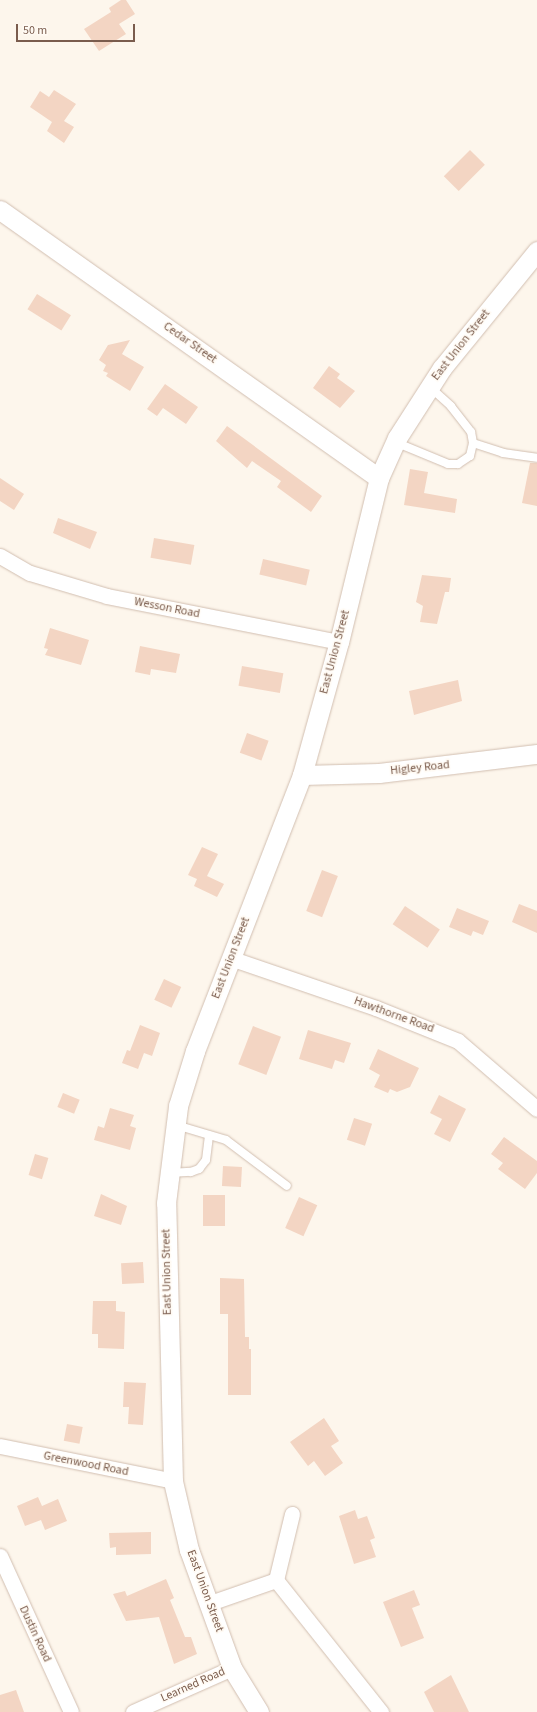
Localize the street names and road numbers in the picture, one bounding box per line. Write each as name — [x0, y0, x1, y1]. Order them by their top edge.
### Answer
street label: East Union Street — [429, 307, 493, 383]
street label: Cedar Street — [160, 319, 220, 367]
street label: Wesson Road — [133, 595, 201, 621]
street label: East Union Street — [317, 608, 353, 696]
street label: Higley Road — [390, 758, 450, 778]
street label: East Union Street — [209, 915, 253, 1001]
street label: Hawthorne Road — [352, 994, 436, 1036]
street label: East Union Street — [159, 1229, 175, 1315]
street label: Greenwood Road — [42, 1449, 130, 1479]
street label: East Union Street — [183, 1548, 227, 1634]
street label: Dustin Road — [16, 1604, 54, 1664]
street label: Learned Road — [159, 1664, 227, 1706]

